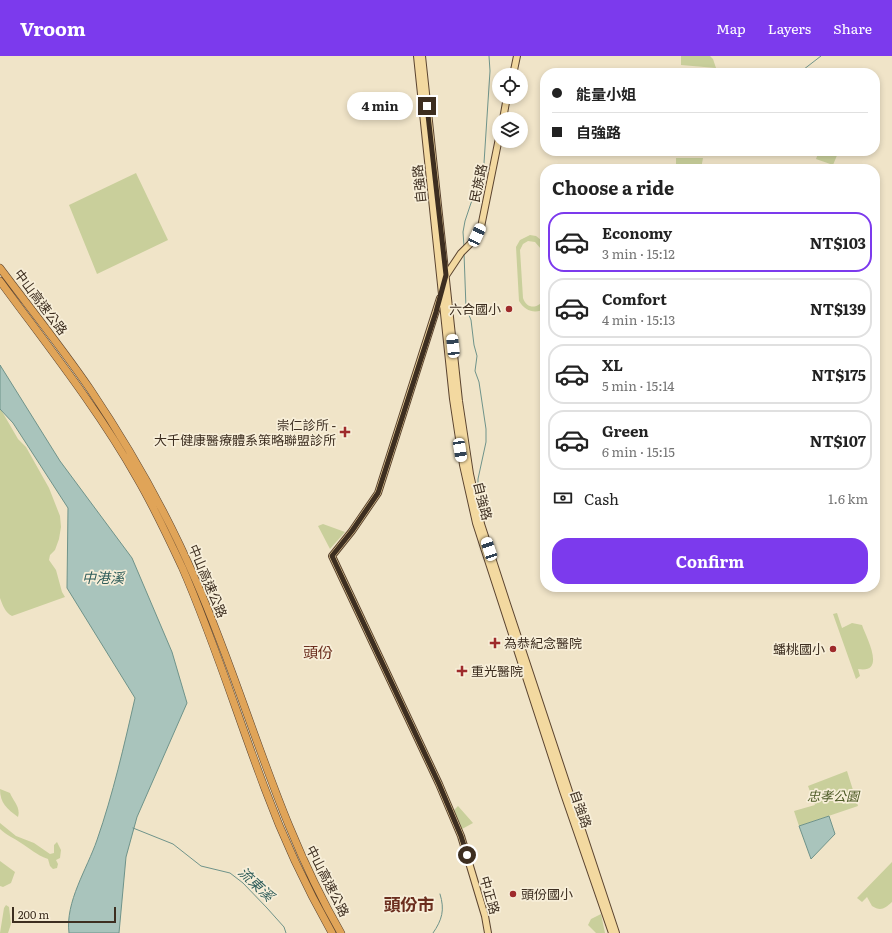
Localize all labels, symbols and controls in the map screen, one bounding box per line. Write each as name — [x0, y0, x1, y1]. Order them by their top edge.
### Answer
text: Vroom — [20, 14, 86, 42]
text: Map — [716, 18, 746, 38]
text: Layers — [768, 18, 811, 38]
text: Share — [833, 18, 872, 38]
map controls — [492, 68, 528, 148]
button: locate — [492, 68, 528, 104]
text: 能量小姐 — [576, 82, 636, 105]
callout: 4 min — [347, 92, 413, 120]
text: 4 min — [361, 96, 399, 115]
route end — [418, 97, 436, 115]
button: layers — [492, 112, 528, 148]
text: 自強路 — [576, 120, 621, 143]
street label: 民族路 — [464, 162, 491, 204]
street label: 自強路 — [407, 164, 430, 204]
text: Choose a ride — [552, 174, 674, 201]
text: Economy — [602, 221, 672, 244]
car — [466, 222, 488, 248]
icon: car — [554, 224, 590, 260]
text: NT$103 — [810, 231, 866, 254]
text: 3 min · 15:12 — [602, 244, 675, 263]
street label: 中山高速公路 — [10, 265, 72, 339]
text: Comfort — [602, 287, 667, 310]
icon: car — [554, 290, 590, 326]
text: NT$139 — [810, 297, 866, 320]
place label: 六合國小 — [449, 299, 501, 318]
marker: 六合國小 — [504, 304, 514, 314]
text: 4 min · 15:13 — [602, 310, 675, 329]
car — [446, 333, 460, 359]
text: XL — [602, 353, 623, 376]
icon: car — [554, 356, 590, 392]
text: NT$175 — [811, 363, 866, 386]
text: 5 min · 15:14 — [602, 376, 674, 395]
place label: 崇仁診所 - 大千健康醫療體系策略聯盟診所 — [154, 415, 336, 449]
text: Green — [602, 419, 649, 442]
icon: car — [554, 422, 590, 458]
marker: 崇仁診所 - 大千健康醫療體系策略聯盟診所 — [339, 426, 351, 438]
text: NT$107 — [810, 429, 866, 452]
car — [452, 437, 468, 463]
text: 6 min · 15:15 — [602, 442, 675, 461]
street label: 自強路 — [470, 480, 497, 522]
icon: cash — [552, 487, 574, 509]
text: Cash — [584, 487, 619, 510]
text: 1.6 km — [828, 489, 868, 508]
car — [480, 536, 498, 562]
button: Confirm — [552, 538, 868, 584]
street label: 中山高速公路 — [184, 541, 232, 620]
water label: 中港溪 — [82, 567, 126, 587]
place label: 為恭紀念醫院 — [504, 633, 582, 652]
marker: 為恭紀念醫院 — [489, 637, 501, 649]
place label: 蟠桃國小 — [773, 639, 825, 658]
district label: 頭份 — [303, 640, 333, 663]
marker: 蟠桃國小 — [828, 644, 838, 654]
place label: 重光醫院 — [471, 661, 523, 680]
marker: 重光醫院 — [456, 665, 468, 677]
park label: 忠孝公園 — [807, 786, 861, 805]
street label: 自強路 — [566, 787, 597, 830]
street label: 中山高速公路 — [302, 842, 355, 920]
route start — [458, 846, 476, 864]
water label: 流東溪 — [235, 862, 280, 906]
street label: 中正路 — [476, 873, 505, 916]
place label: 頭份國小 — [521, 884, 573, 903]
marker: 頭份國小 — [508, 889, 518, 899]
district label: 頭份市 — [384, 891, 435, 916]
scale bar — [12, 905, 116, 924]
text: 200 m — [18, 906, 49, 922]

